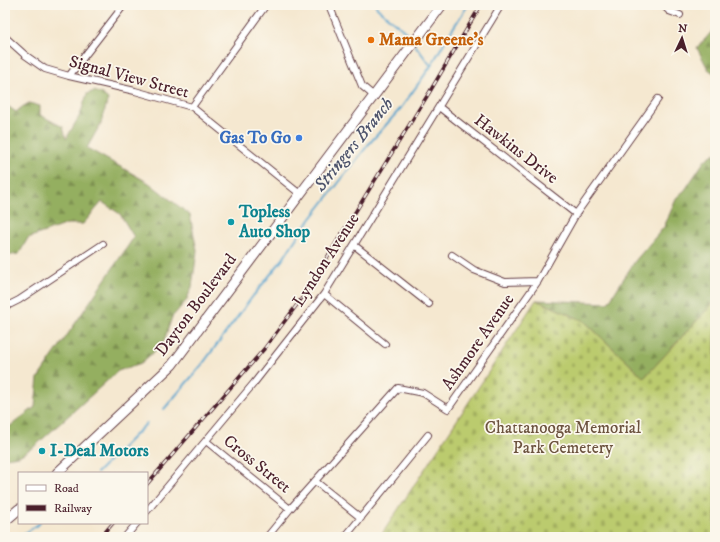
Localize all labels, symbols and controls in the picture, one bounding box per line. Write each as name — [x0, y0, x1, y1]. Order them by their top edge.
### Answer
north arrow — [662, 18, 702, 58]
text: N — [678, 22, 688, 36]
place label: Mama Greene's — [379, 29, 484, 51]
marker: Mama Greene's — [366, 35, 376, 45]
street label: Signal View Street — [67, 50, 192, 104]
water label: Stringers Branch — [309, 94, 399, 197]
street label: Hawkins Drive — [469, 109, 563, 189]
place label: Gas To Go — [219, 127, 291, 149]
marker: Gas To Go — [294, 133, 304, 143]
place label: Topless Auto Shop — [238, 201, 310, 243]
street label: Lyndon Avenue — [288, 209, 364, 311]
marker: Topless Auto Shop — [226, 217, 236, 227]
street label: Dayton Boulevard — [150, 249, 242, 361]
street label: Ashmore Avenue — [437, 290, 519, 394]
park label: Chattanooga Memorial Park Cemetery — [485, 417, 641, 459]
street label: Cross Street — [219, 430, 296, 498]
place label: I-Deal Motors — [50, 440, 149, 462]
marker: I-Deal Motors — [37, 446, 47, 456]
legend — [18, 472, 148, 524]
text: Road — [54, 481, 79, 496]
text: Railway — [54, 501, 92, 516]

